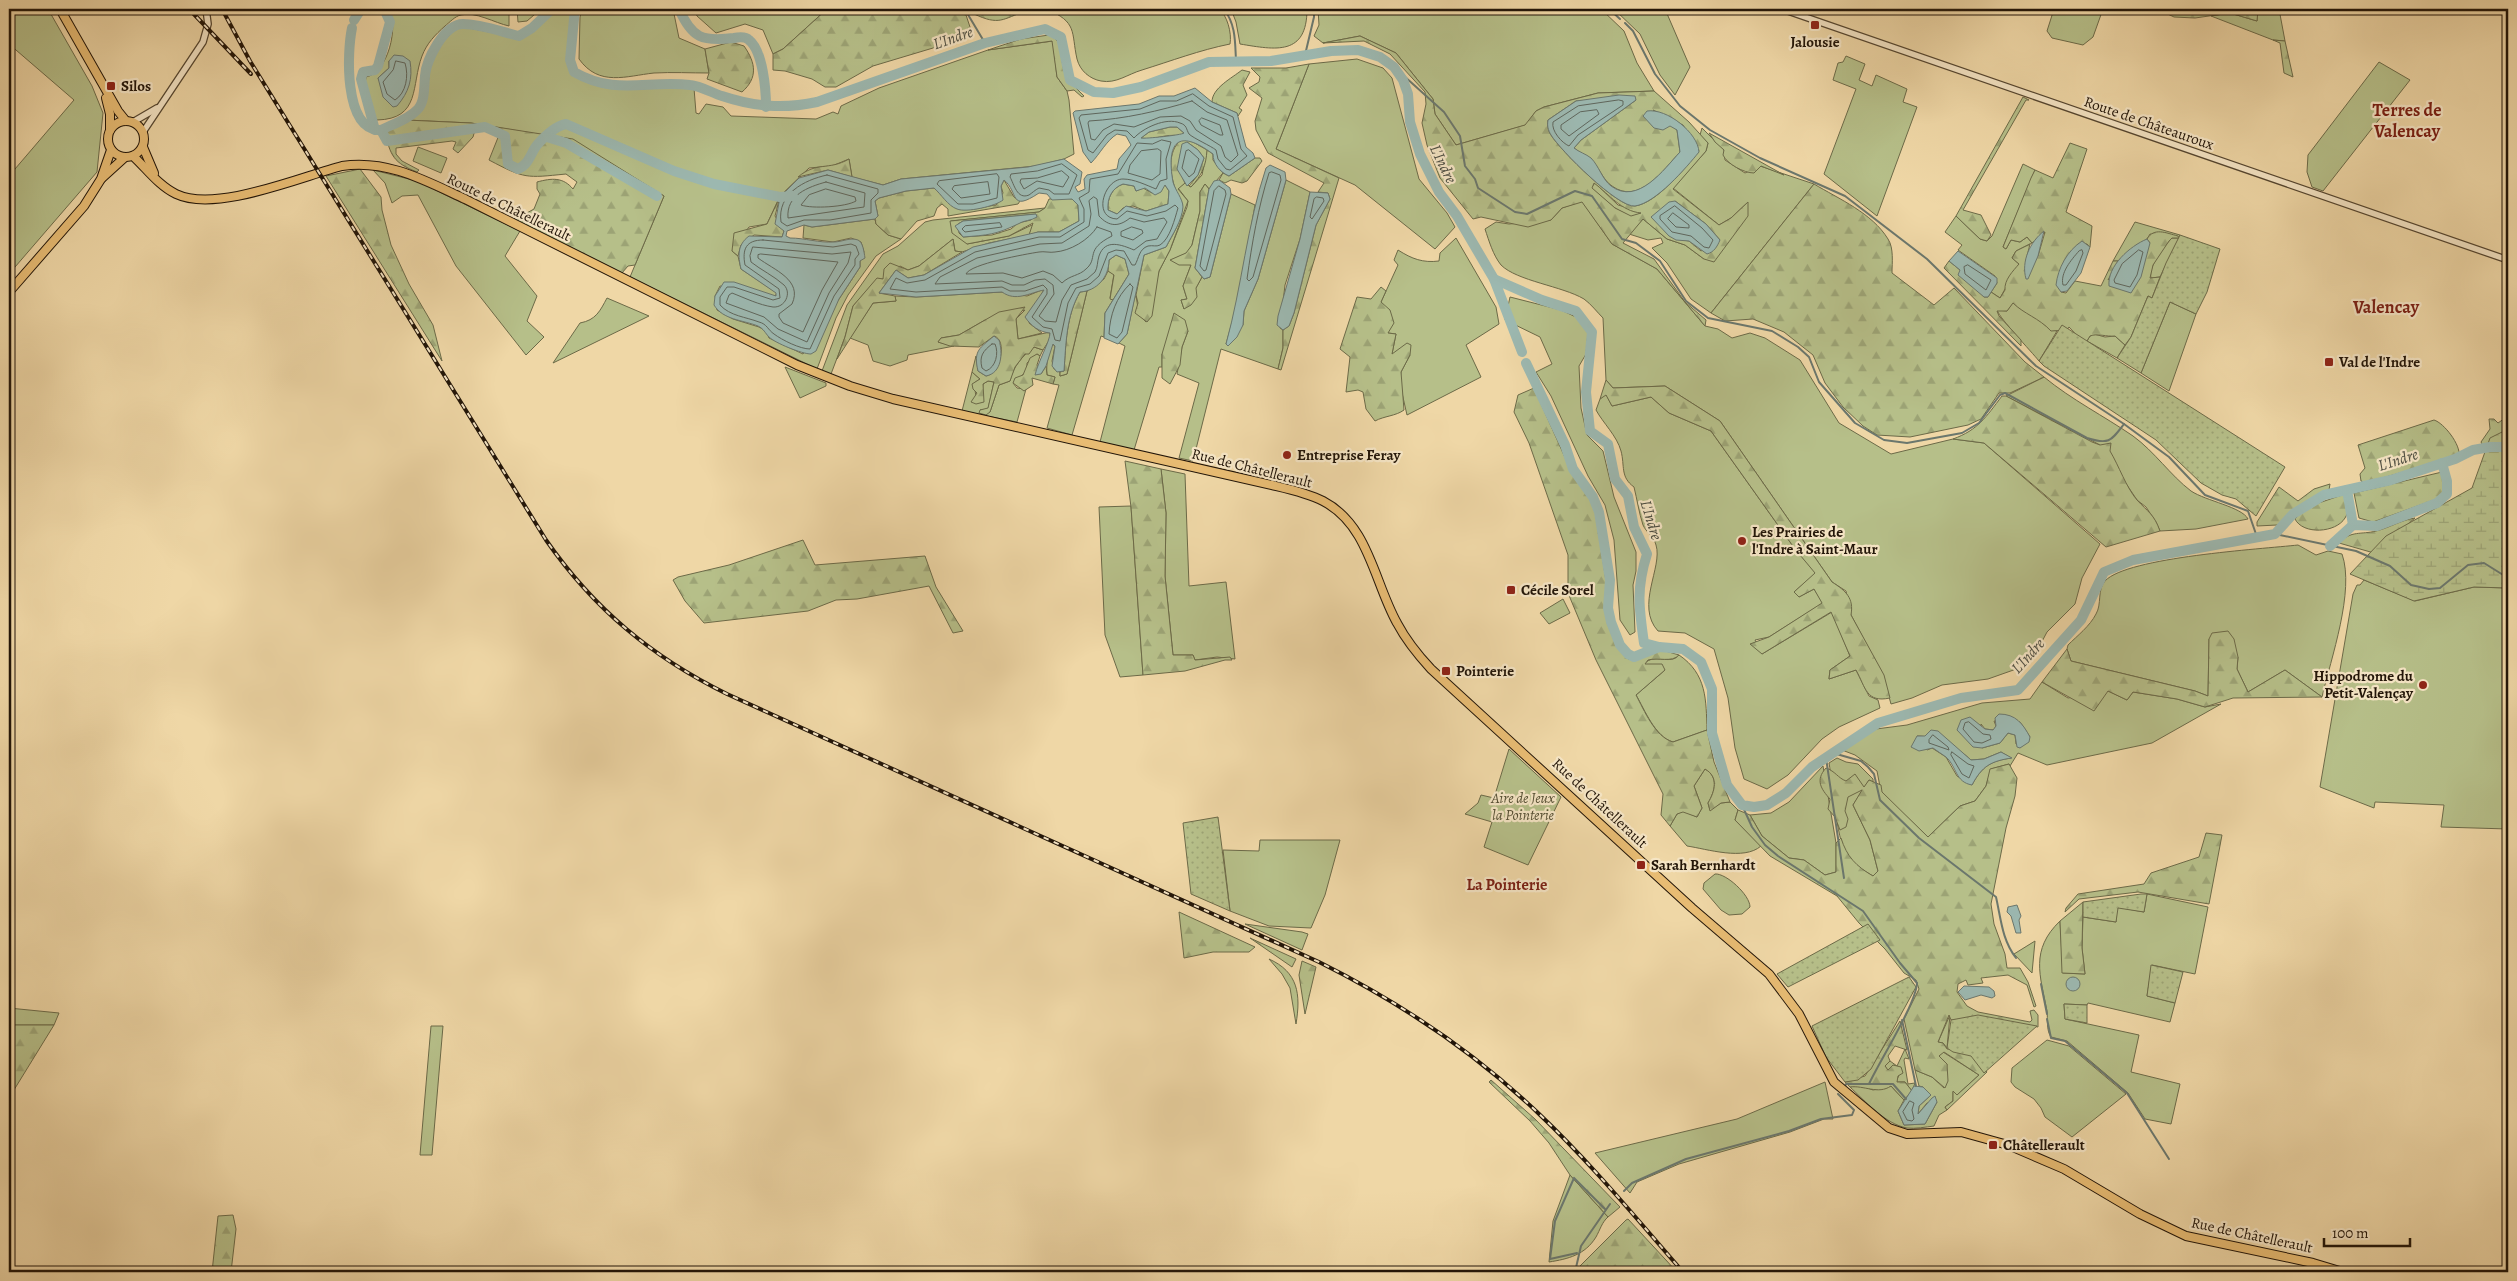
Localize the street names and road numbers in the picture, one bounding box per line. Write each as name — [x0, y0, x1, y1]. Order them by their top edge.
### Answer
street label: Route de Châteauroux — [2081, 91, 2217, 155]
street label: Route de Châtellerault — [443, 168, 575, 246]
street label: Rue de Châtellerault — [1190, 443, 1314, 493]
street label: Rue de Châtellerault — [1548, 754, 1652, 853]
street label: Rue de Châtellerault — [2189, 1212, 2315, 1258]

